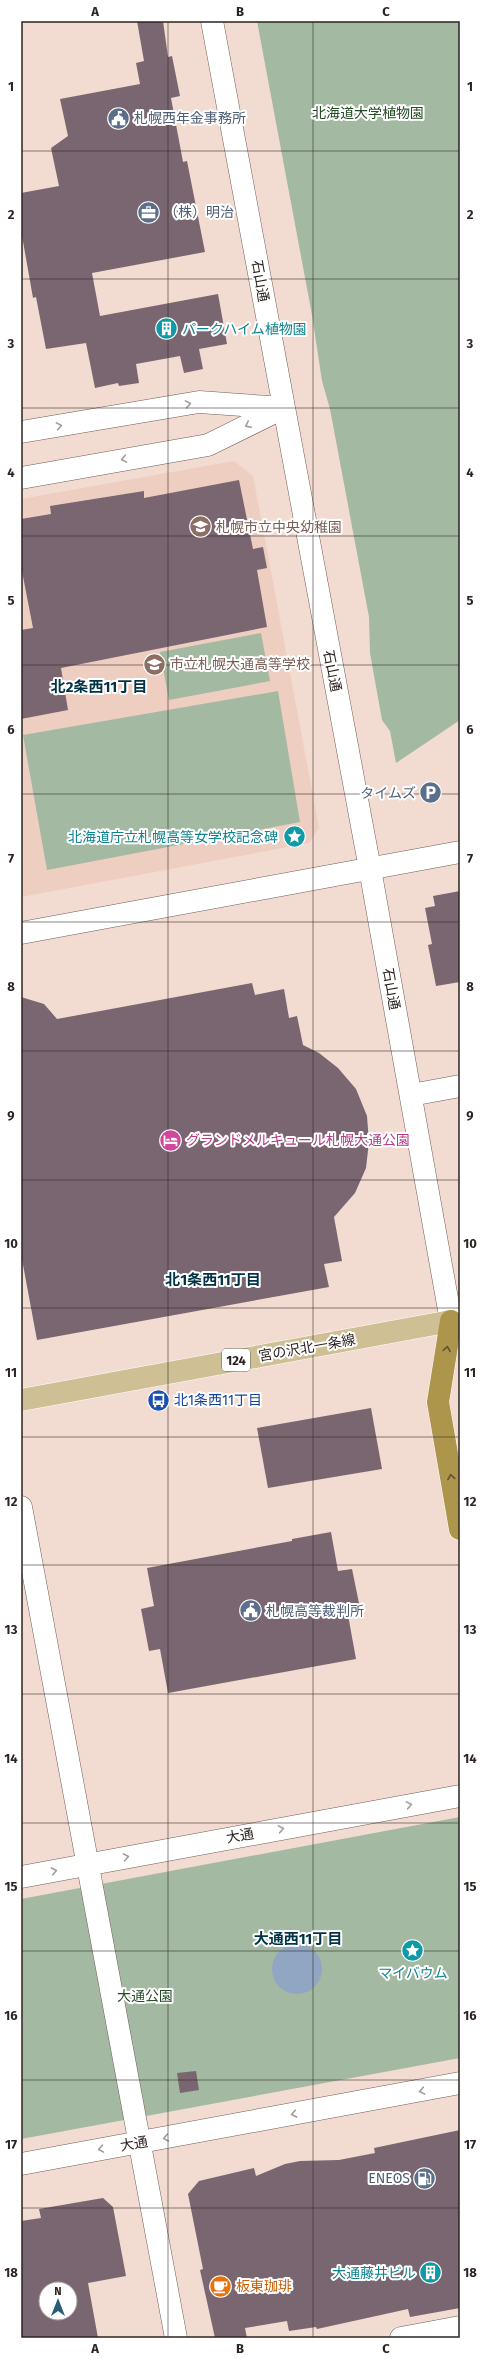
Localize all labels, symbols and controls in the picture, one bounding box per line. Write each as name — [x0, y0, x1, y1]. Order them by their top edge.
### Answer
text: A — [90, 4, 99, 19]
text: B — [236, 4, 244, 19]
text: C — [382, 4, 390, 19]
text: 1 — [8, 79, 14, 94]
text: 1 — [467, 79, 473, 94]
public building icon: 札幌西年金事務所 — [106, 105, 132, 131]
park label: 北海道大学植物園 — [312, 105, 424, 122]
place label: 札幌西年金事務所 — [134, 110, 246, 127]
office icon: （株）明治 — [135, 199, 161, 225]
place label: （株）明治 — [164, 204, 234, 221]
text: 2 — [8, 207, 15, 222]
text: 2 — [467, 207, 474, 222]
street label: 石山通 — [248, 259, 272, 303]
building icon: パークハイム植物園 — [153, 316, 179, 342]
place label: パークハイム植物園 — [182, 321, 307, 338]
text: 3 — [7, 336, 15, 351]
text: 3 — [466, 336, 474, 351]
one-way arrow — [185, 400, 191, 409]
one-way arrow — [245, 420, 253, 428]
one-way arrow — [56, 422, 63, 431]
one-way arrow — [121, 455, 127, 463]
text: 4 — [7, 465, 15, 480]
text: 4 — [466, 465, 474, 480]
school or university icon: 札幌市立中央幼稚園 — [188, 514, 214, 540]
place label: 札幌市立中央幼稚園 — [216, 519, 342, 536]
text: 5 — [8, 593, 15, 608]
text: 5 — [467, 593, 474, 608]
street label: 石山通 — [320, 649, 344, 693]
school or university icon: 市立札幌大通高等学校 — [142, 651, 168, 677]
place label: 市立札幌大通高等学校 — [170, 656, 310, 673]
district label: 北2条西11丁目 — [51, 678, 147, 696]
text: 6 — [7, 722, 15, 737]
text: 6 — [466, 722, 474, 737]
parking icon: タイムズ — [418, 780, 444, 806]
place label: タイムズ — [360, 785, 416, 802]
place icon: 北海道庁立札幌高等女学校記念碑 — [281, 824, 307, 850]
place label: 北海道庁立札幌高等女学校記念碑 — [68, 829, 278, 846]
text: 7 — [8, 851, 14, 866]
text: 7 — [467, 851, 473, 866]
street label: 石山通 — [379, 967, 403, 1011]
text: 8 — [7, 979, 15, 994]
text: 8 — [466, 979, 474, 994]
text: 9 — [7, 1108, 15, 1123]
text: 9 — [466, 1108, 474, 1123]
hotel icon: グランドメルキュール札幌大通公園 — [157, 1127, 183, 1153]
place label: グランドメルキュール札幌大通公園 — [186, 1132, 410, 1149]
text: 10 — [4, 1236, 18, 1251]
text: 10 — [463, 1236, 477, 1251]
district label: 北1条西11丁目 — [165, 1271, 261, 1289]
street label: 宮の沢北一条線 — [257, 1331, 357, 1365]
one-way arrow — [442, 1346, 451, 1352]
road number: 124 — [222, 1349, 250, 1371]
text: 11 — [5, 1365, 17, 1380]
text: 11 — [464, 1365, 476, 1380]
bus stop icon: 北1条西11丁目 — [146, 1387, 172, 1413]
place label: 北1条西11丁目 — [174, 1392, 262, 1409]
one-way arrow — [447, 1474, 456, 1480]
text: 12 — [5, 1494, 18, 1509]
text: 12 — [464, 1494, 477, 1509]
public building icon: 札幌高等裁判所 — [238, 1598, 264, 1624]
place label: 札幌高等裁判所 — [266, 1603, 364, 1620]
text: 13 — [5, 1622, 18, 1637]
text: 13 — [464, 1622, 477, 1637]
text: 14 — [4, 1751, 18, 1766]
text: 14 — [463, 1751, 477, 1766]
one-way arrow — [406, 1801, 412, 1810]
street label: 大通 — [225, 1825, 255, 1847]
one-way arrow — [278, 1825, 284, 1833]
one-way arrow — [123, 1854, 129, 1862]
one-way arrow — [51, 1867, 57, 1876]
text: 15 — [4, 1879, 18, 1894]
text: 15 — [463, 1879, 477, 1894]
district label: 大通西11丁目 — [254, 1930, 342, 1948]
place icon: マイバウム — [400, 1938, 426, 1964]
place label: マイバウム — [378, 1965, 448, 1982]
park label: 大通公園 — [117, 1988, 173, 2005]
text: 16 — [4, 2008, 18, 2023]
text: 16 — [463, 2008, 477, 2023]
one-way arrow — [419, 2086, 425, 2094]
one-way arrow — [291, 2110, 297, 2118]
street label: 大通 — [119, 2133, 149, 2155]
one-way arrow — [163, 2133, 169, 2142]
text: 17 — [5, 2137, 17, 2152]
text: 17 — [464, 2137, 476, 2152]
one-way arrow — [98, 2144, 104, 2153]
fuel station icon: ENEOS — [412, 2165, 438, 2191]
place label: ENEOS — [368, 2170, 410, 2187]
building icon: 大通藤井ビル — [418, 2260, 444, 2286]
text: 18 — [4, 2265, 18, 2280]
place label: 大通藤井ビル — [332, 2265, 416, 2282]
text: 18 — [463, 2265, 477, 2280]
cafe icon: 板東珈琲 — [207, 2273, 233, 2299]
place label: 板東珈琲 — [236, 2278, 292, 2295]
north arrow — [38, 2281, 78, 2321]
text: N — [54, 2285, 62, 2298]
text: A — [90, 2341, 99, 2356]
text: B — [236, 2341, 244, 2356]
text: C — [382, 2341, 390, 2356]

